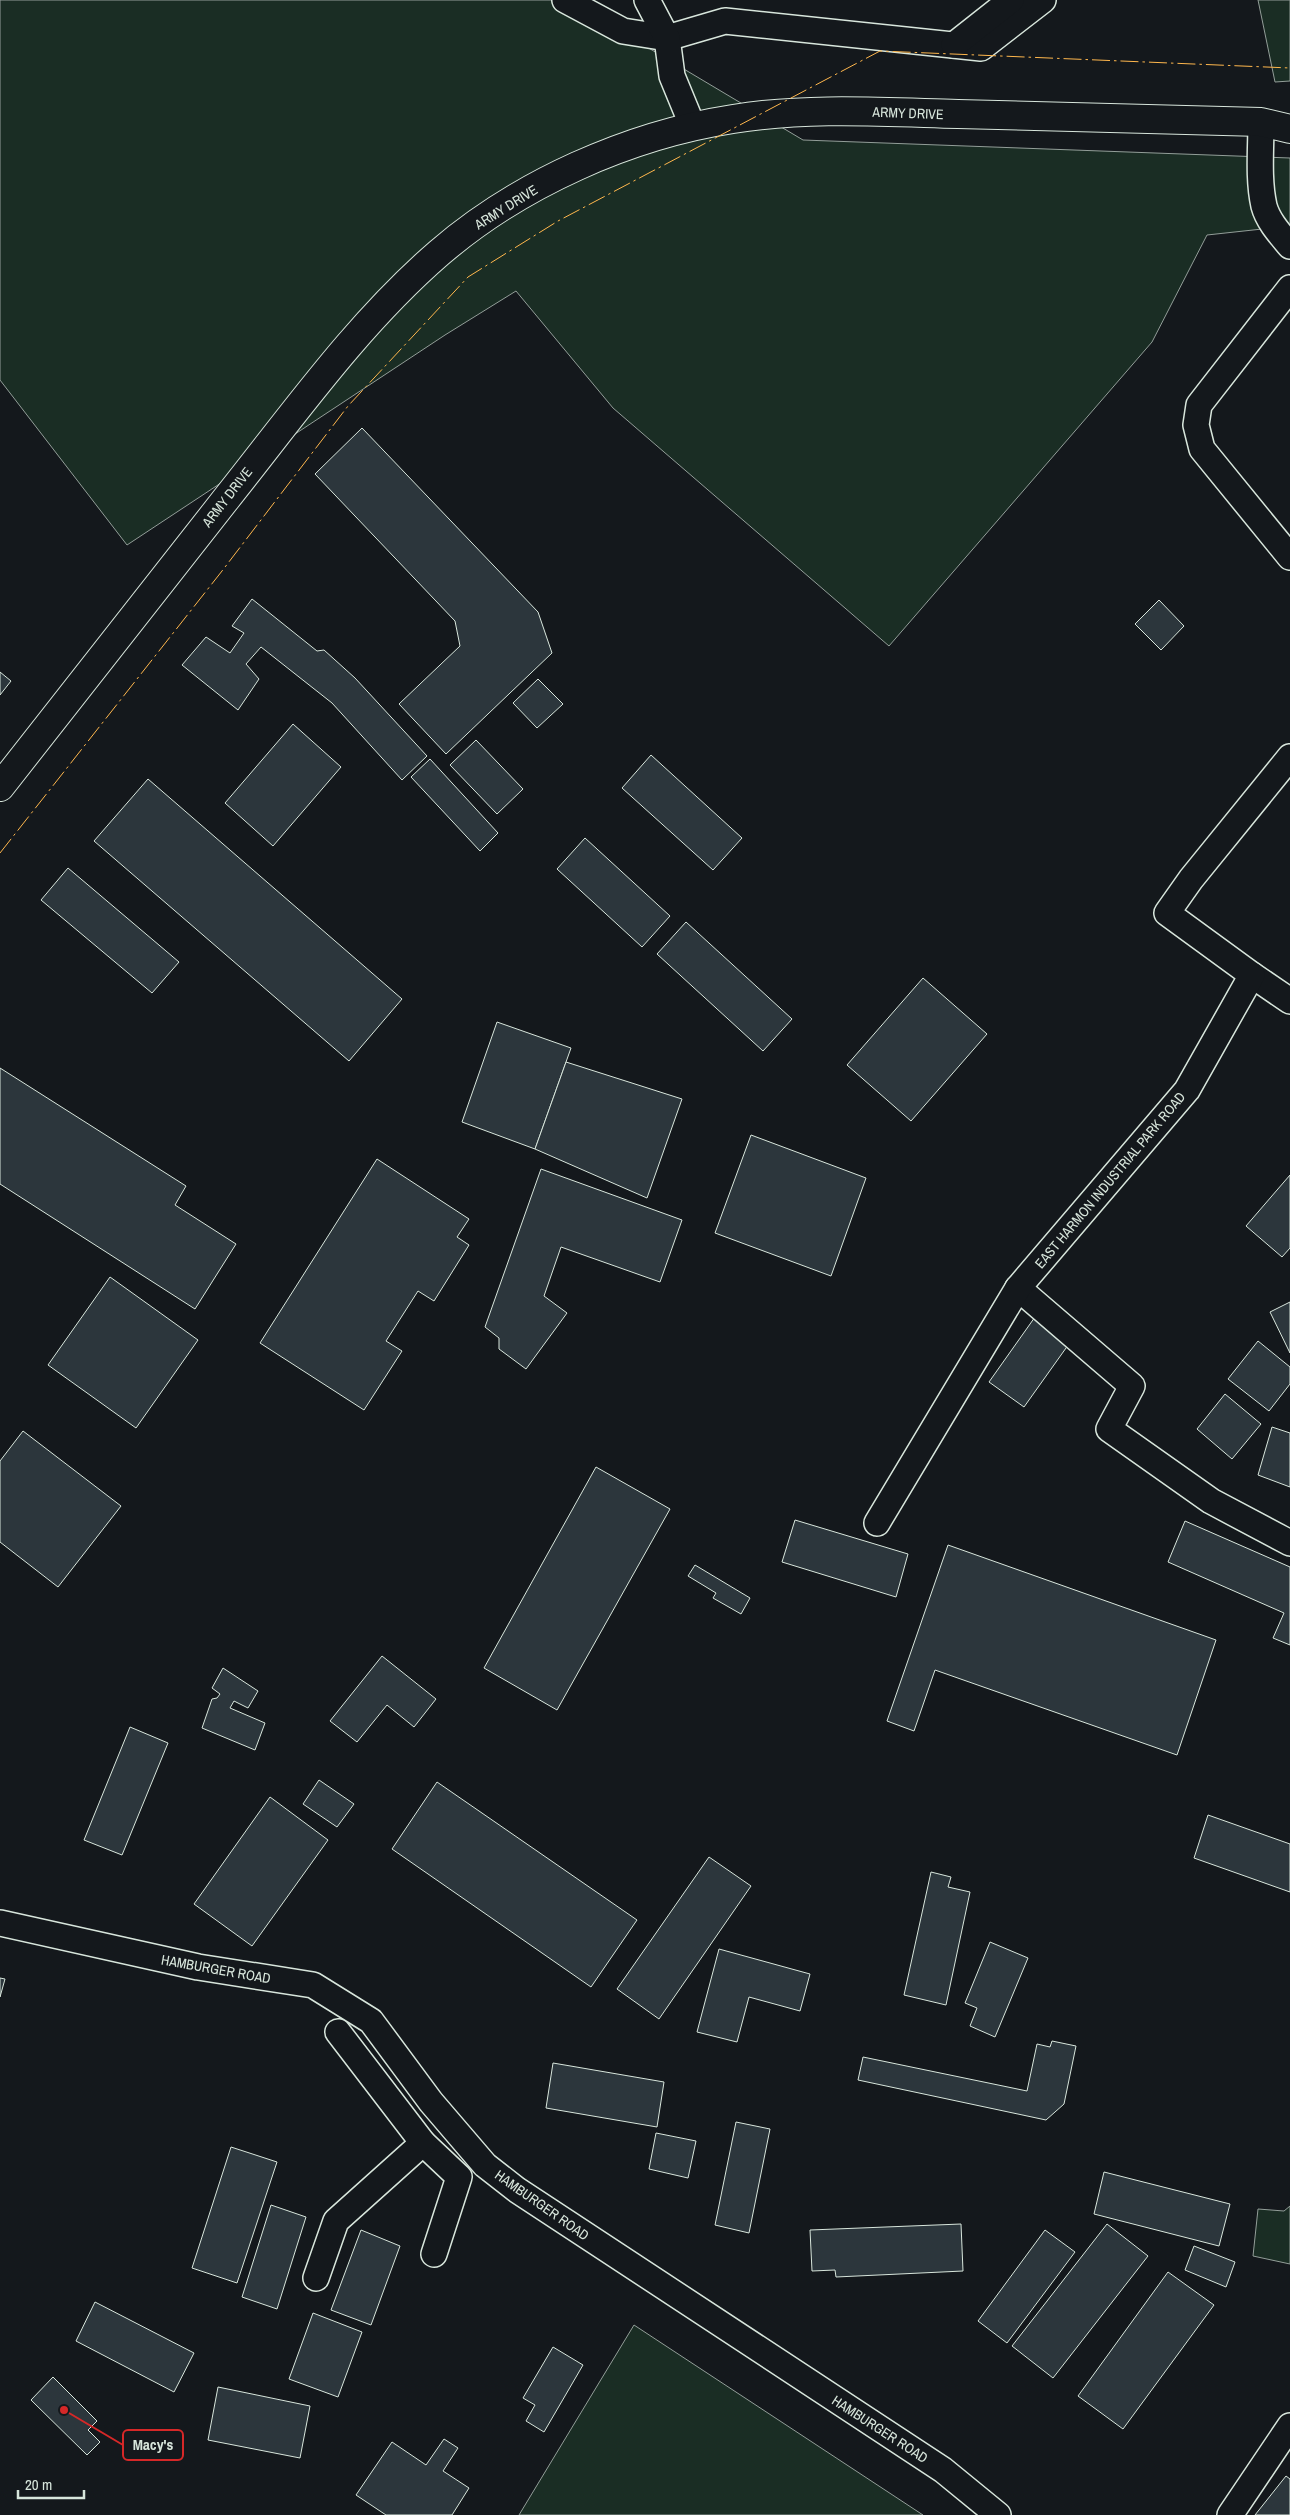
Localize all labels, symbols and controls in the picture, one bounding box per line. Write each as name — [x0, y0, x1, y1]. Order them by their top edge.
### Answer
street label: ARMY DRIVE — [871, 103, 944, 123]
street label: ARMY DRIVE — [470, 180, 541, 234]
street label: ARMY DRIVE — [197, 463, 256, 531]
street label: EAST HARMON INDUSTRIAL PARK ROAD — [1031, 1088, 1189, 1272]
street label: HAMBURGER ROAD — [160, 1951, 272, 1987]
street label: HAMBURGER ROAD — [491, 2166, 593, 2244]
street label: HAMBURGER ROAD — [829, 2391, 931, 2467]
callout: Macy's — [123, 2430, 183, 2460]
text: Macy's — [133, 2434, 173, 2455]
scale bar — [18, 2468, 84, 2500]
text: 20 m — [25, 2474, 52, 2495]

